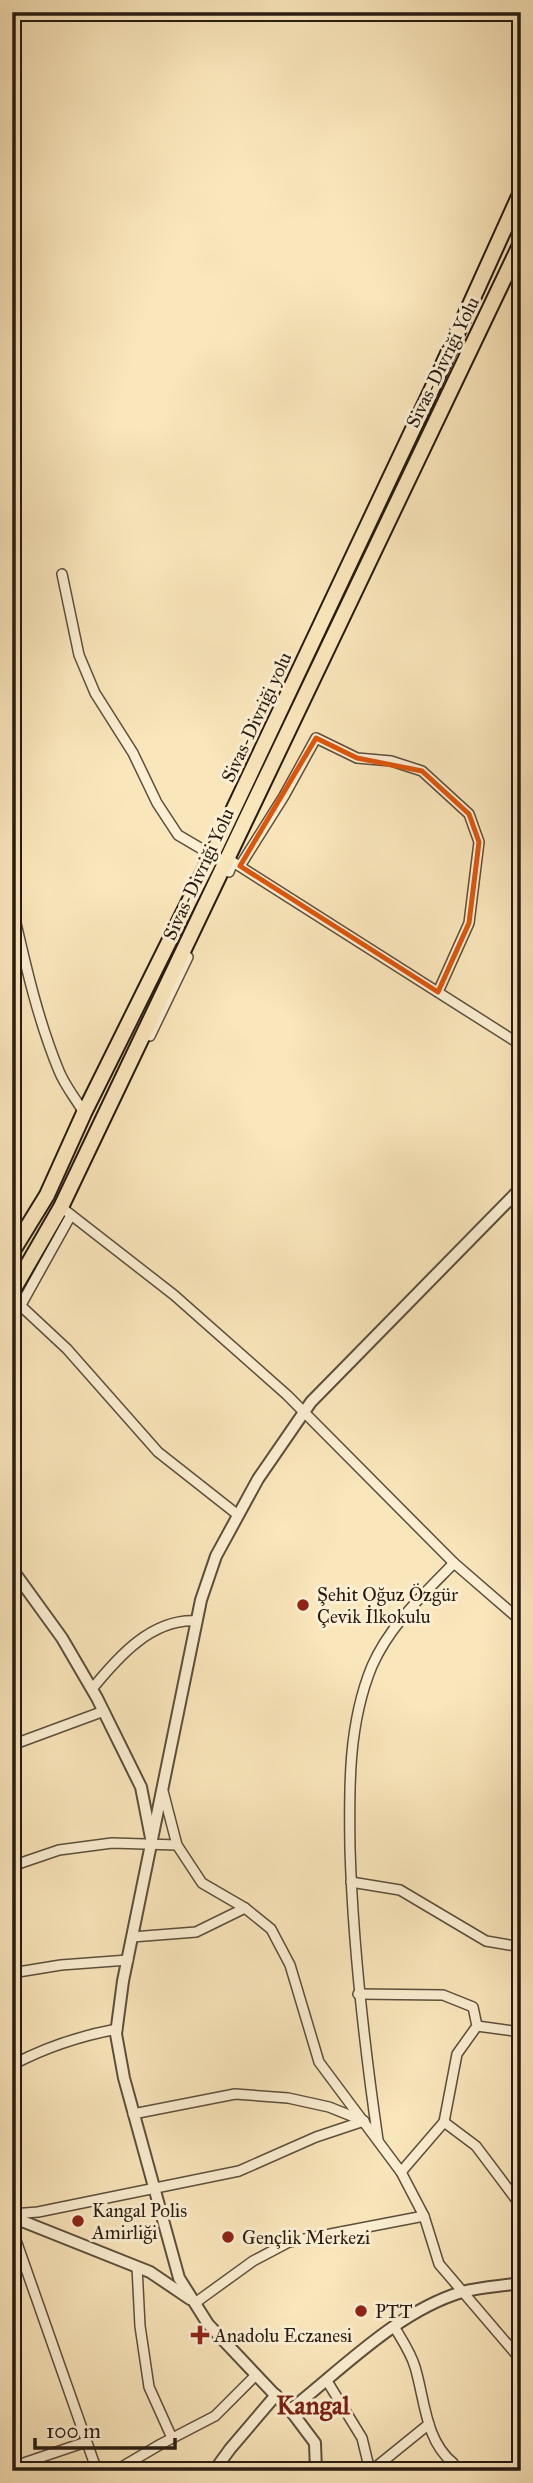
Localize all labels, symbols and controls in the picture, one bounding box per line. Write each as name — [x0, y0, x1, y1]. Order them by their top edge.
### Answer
street label: Sivas-Divriği Yolu — [401, 293, 485, 432]
street label: Sivas-Divriği yolu — [216, 648, 298, 786]
street label: Sivas-Divriği Yolu — [158, 805, 240, 944]
place label: Şehit Oğuz Özgür Çevik İlkokulu — [317, 1583, 459, 1628]
marker: Şehit Oğuz Özgür Çevik İlkokulu — [295, 1597, 311, 1613]
place label: Kangal Polis Amirliği — [91, 2199, 187, 2245]
marker: Kangal Polis Amirliği — [70, 2213, 86, 2229]
place label: Gençlik Merkezi — [242, 2226, 370, 2249]
marker: Gençlik Merkezi — [220, 2229, 236, 2245]
place label: PTT — [375, 2300, 412, 2323]
marker: PTT — [353, 2303, 369, 2319]
place label: Anadolu Eczanesi — [213, 2324, 352, 2347]
marker: Anadolu Eczanesi — [192, 2327, 208, 2343]
district label: Kangal — [276, 2389, 351, 2422]
scale bar — [35, 2406, 175, 2450]
text: 100 m — [46, 2418, 101, 2444]

